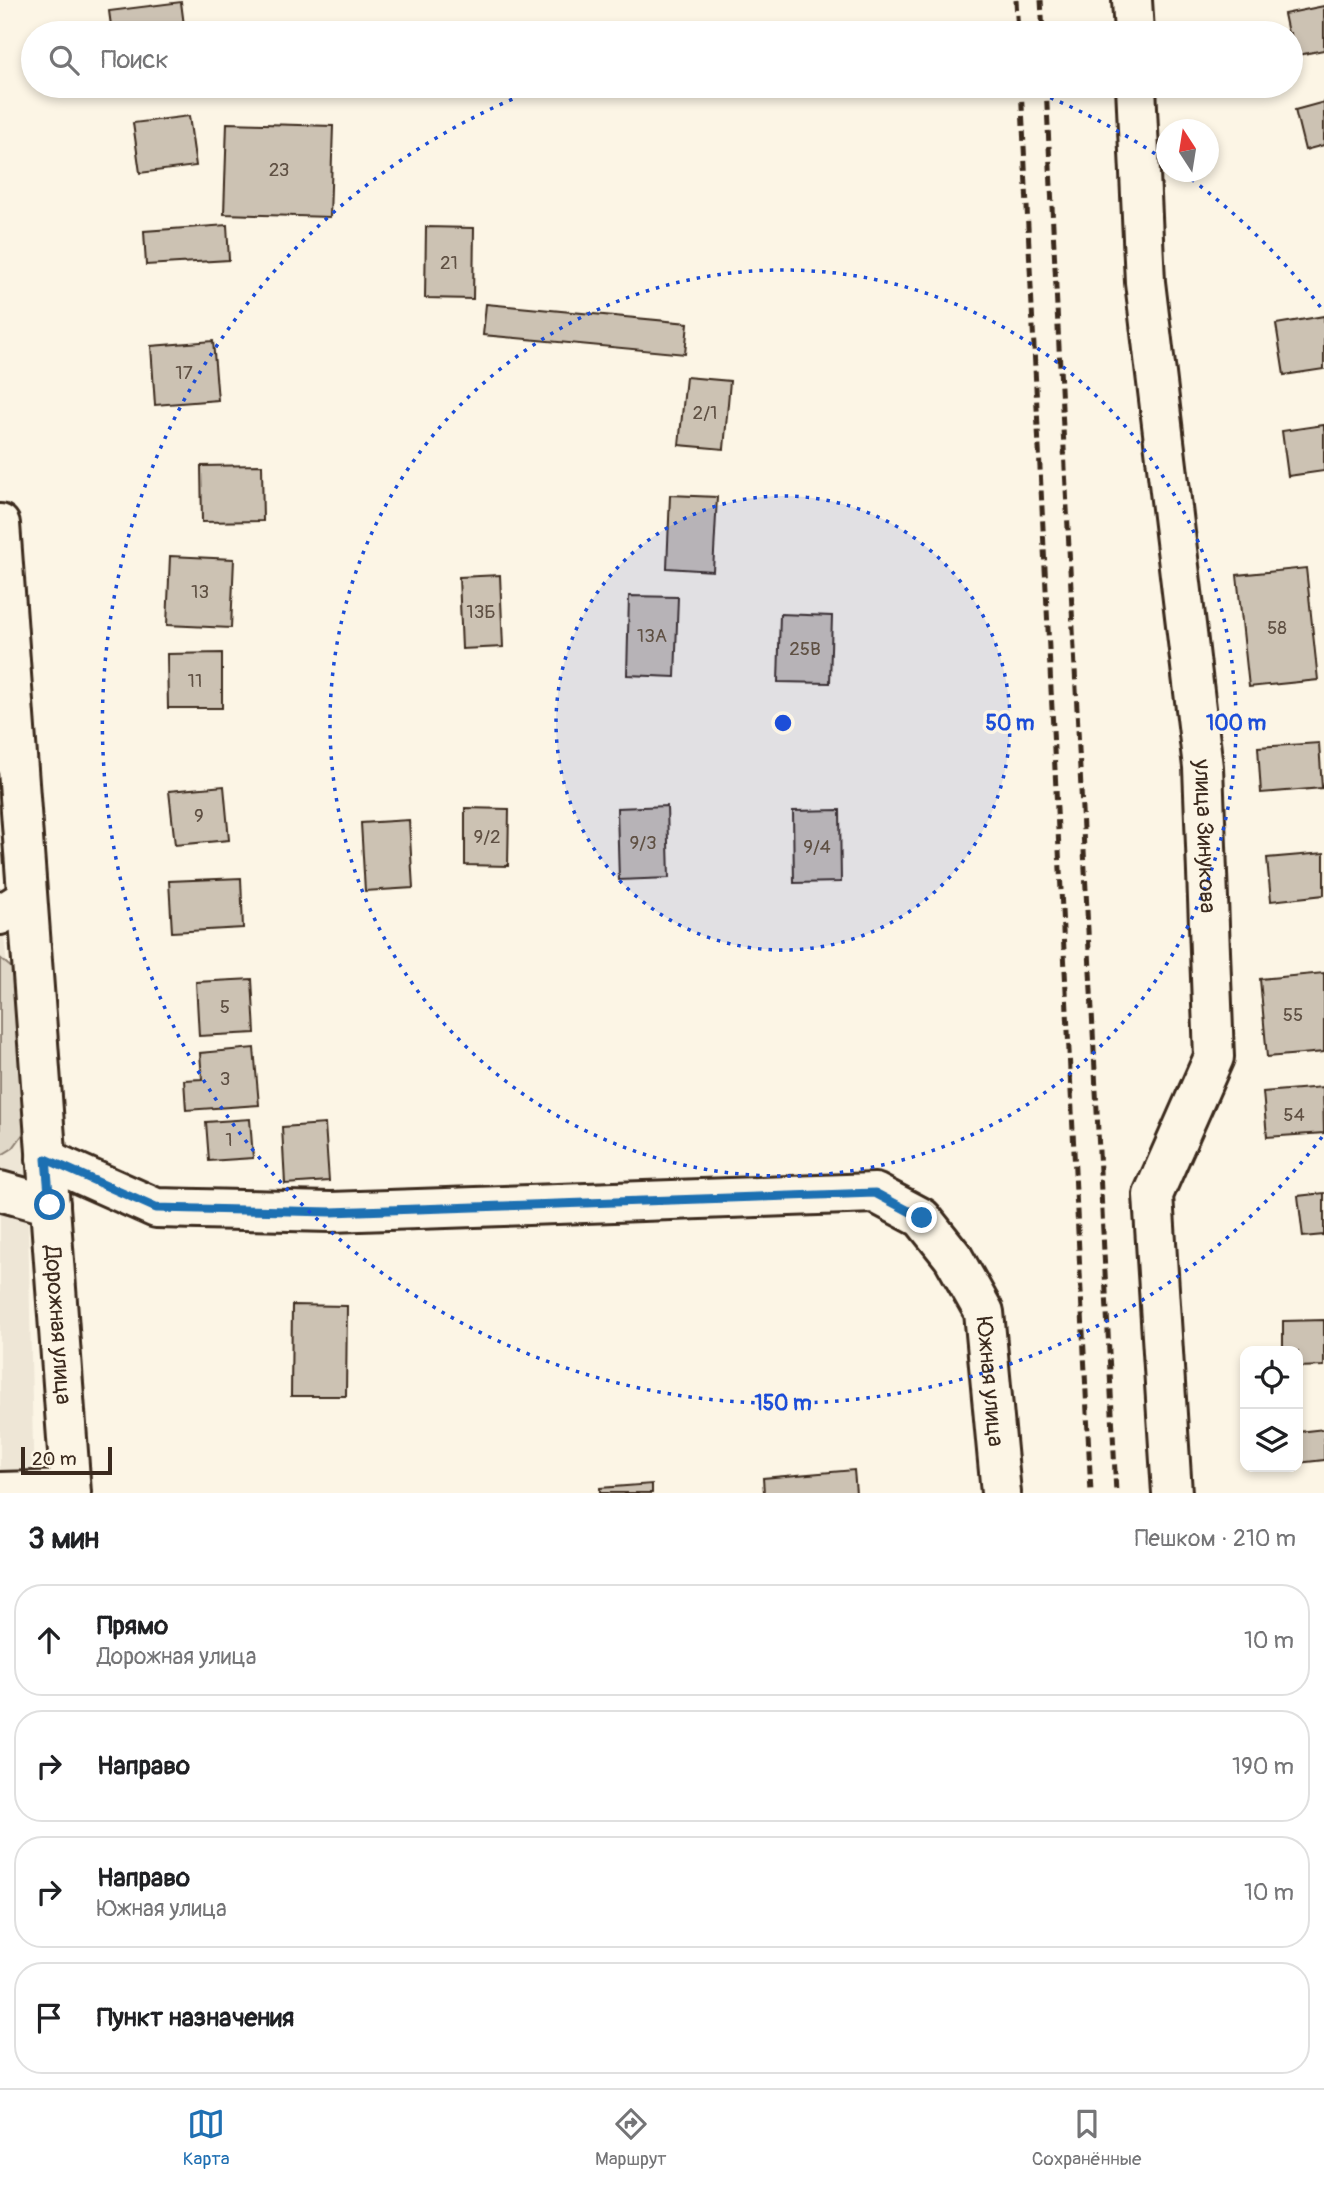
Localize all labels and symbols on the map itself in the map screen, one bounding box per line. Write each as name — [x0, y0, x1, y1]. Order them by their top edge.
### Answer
north arrow — [1156, 119, 1219, 182]
house number: 23 — [269, 158, 289, 182]
house number: 21 — [440, 251, 458, 275]
house number: 17 — [175, 361, 193, 385]
house number: 2/1 — [693, 401, 717, 425]
house number: 13 — [191, 580, 209, 604]
house number: 13Б — [466, 600, 496, 624]
house number: 58 — [1267, 616, 1287, 640]
house number: 13А — [637, 624, 667, 648]
house number: 25В — [789, 637, 821, 661]
house number: 11 — [188, 669, 202, 693]
text: 50 m — [986, 710, 1035, 737]
text: 100 m — [1206, 710, 1266, 737]
centre of rings — [771, 711, 795, 735]
street label: улица Зинукова — [1188, 757, 1223, 914]
house number: 9 — [194, 804, 204, 828]
house number: 9/2 — [473, 825, 501, 849]
house number: 9/3 — [629, 831, 657, 855]
house number: 9/4 — [803, 835, 831, 859]
house number: 5 — [220, 995, 230, 1019]
house number: 55 — [1283, 1003, 1303, 1027]
house number: 3 — [220, 1067, 230, 1091]
house number: 54 — [1283, 1103, 1305, 1127]
house number: 1 — [225, 1128, 233, 1152]
route start — [34, 1189, 65, 1220]
route end — [906, 1202, 937, 1233]
street label: Дорожная улица — [38, 1243, 79, 1405]
street label: Южная улица — [970, 1316, 1011, 1448]
text: 150 m — [754, 1390, 812, 1417]
scale bar — [21, 1444, 112, 1476]

